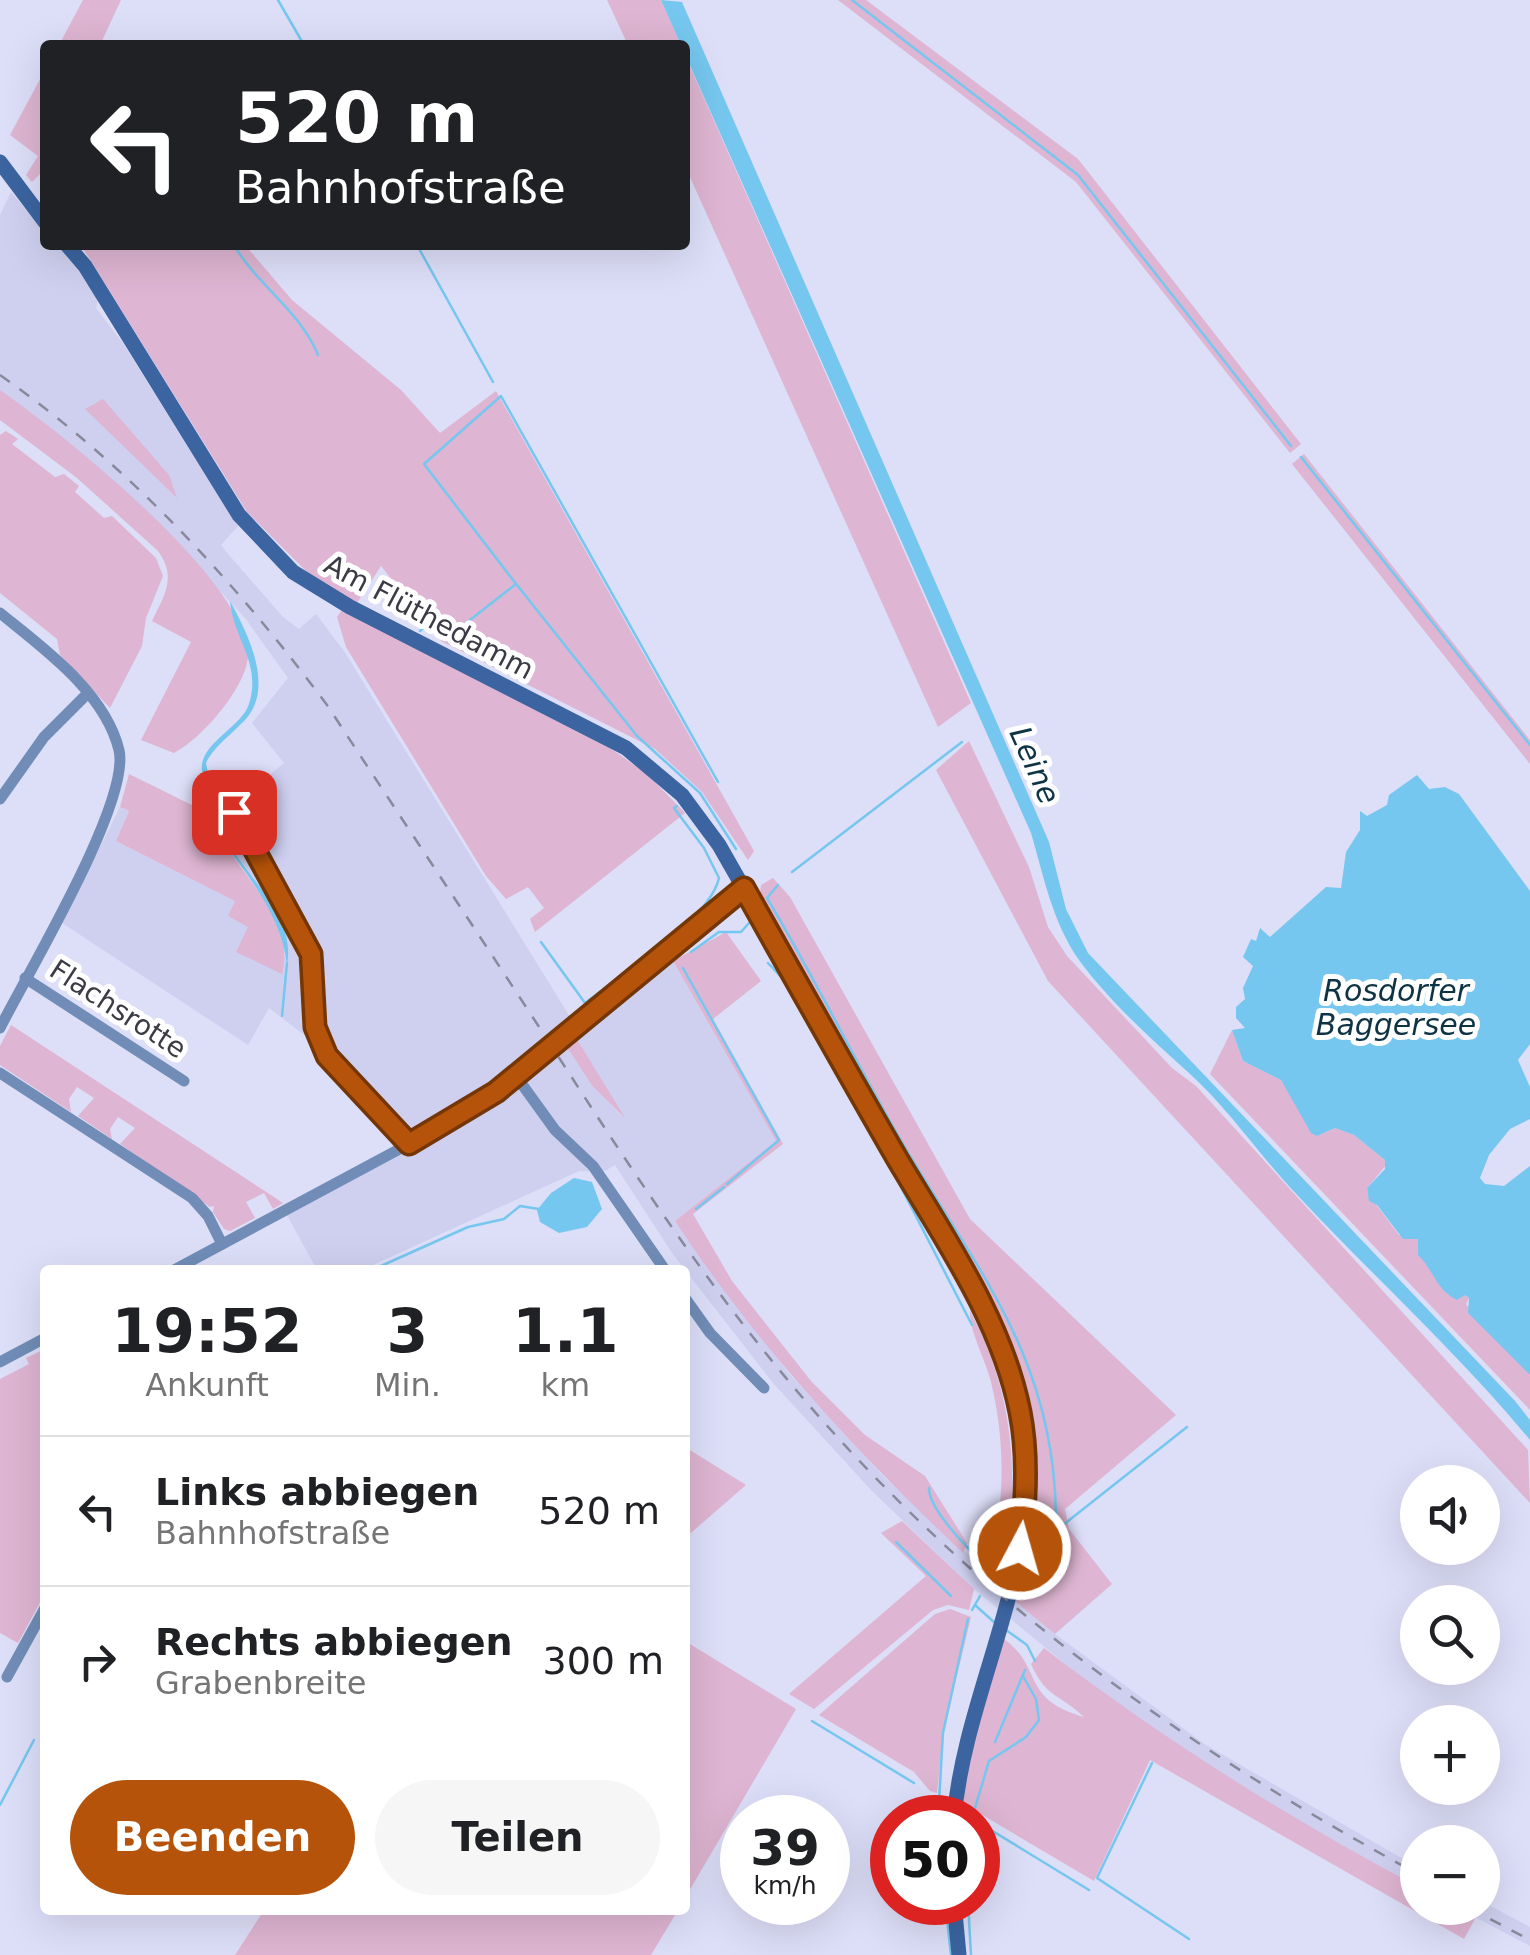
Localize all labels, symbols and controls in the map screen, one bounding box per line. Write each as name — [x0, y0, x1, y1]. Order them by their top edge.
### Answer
text: 520 m — [235, 77, 478, 159]
icon: left — [70, 80, 200, 210]
text: Bahnhofstraße — [235, 161, 566, 214]
street label: Am Flüthedamm — [319, 548, 539, 686]
water label: Leine — [1003, 721, 1067, 809]
pin — [192, 770, 277, 855]
icon: arrive — [207, 785, 262, 840]
street label: Flachsrotte — [44, 953, 192, 1065]
water label: Rosdorfer Baggersee — [1316, 973, 1476, 1042]
text: 19:52 — [111, 1296, 302, 1366]
text: 3 — [386, 1296, 428, 1366]
text: 1.1 — [512, 1296, 619, 1366]
text: Ankunft — [145, 1366, 269, 1404]
text: Min. — [374, 1366, 441, 1404]
text: km — [541, 1366, 590, 1404]
map controls — [1400, 1465, 1500, 1925]
button: sound — [1400, 1465, 1500, 1565]
text: Links abbiegen — [155, 1470, 479, 1514]
icon: left — [70, 1484, 125, 1539]
text: 520 m — [538, 1489, 660, 1533]
position arrow — [968, 1497, 1072, 1601]
text: Bahnhofstraße — [155, 1514, 390, 1552]
button: search — [1400, 1585, 1500, 1685]
text: Rechts abbiegen — [155, 1620, 513, 1664]
icon: right — [70, 1634, 125, 1689]
text: 300 m — [543, 1639, 664, 1683]
text: Grabenbreite — [155, 1664, 366, 1702]
button: + — [1400, 1705, 1500, 1805]
button: Beenden — [70, 1780, 355, 1895]
button: Teilen — [375, 1780, 660, 1895]
speed limit sign: 50 — [870, 1795, 1000, 1925]
text: 39 — [750, 1819, 820, 1877]
button: − — [1400, 1825, 1500, 1925]
text: km/h — [753, 1871, 817, 1900]

